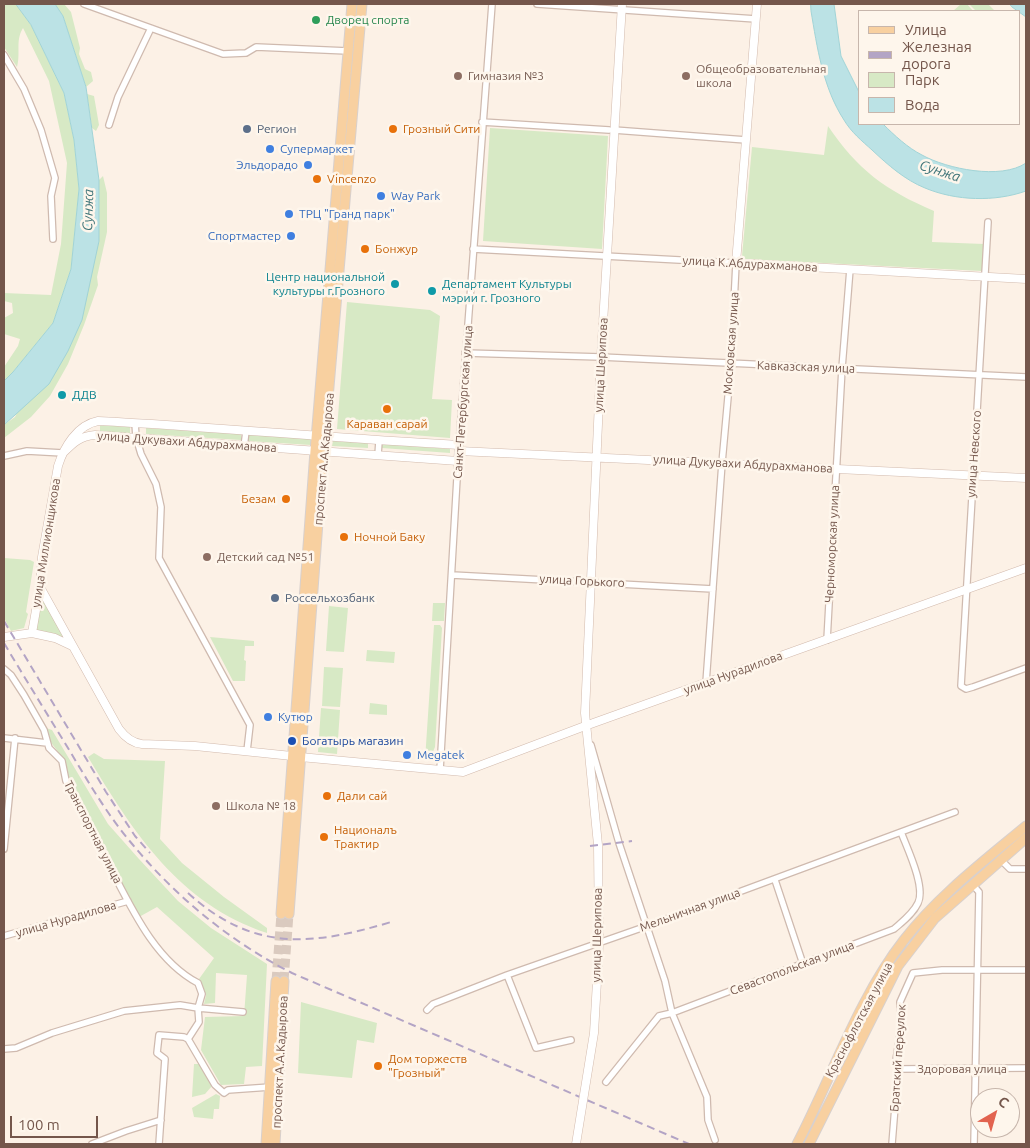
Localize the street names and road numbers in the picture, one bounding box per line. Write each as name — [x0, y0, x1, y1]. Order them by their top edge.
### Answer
street label: улица К.Абдурахманова — [682, 253, 818, 275]
street label: Московская улица — [720, 291, 742, 395]
street label: улица Шерипова — [591, 317, 611, 413]
street label: Санкт-Петербургская улица — [450, 325, 476, 479]
street label: Кавказская улица — [757, 358, 855, 376]
street label: проспект А.А.Кадырова — [311, 392, 337, 526]
street label: улица Невского — [964, 410, 984, 498]
street label: улица Дукувахи Абдурахманова — [97, 429, 277, 455]
street label: улица Дукувахи Абдурахманова — [653, 452, 833, 476]
street label: улица Миллионщикова — [29, 477, 63, 609]
street label: Черноморская улица — [822, 485, 842, 603]
street label: улица Горького — [539, 572, 625, 590]
street label: улица Нурадилова — [682, 648, 784, 698]
street label: Транспортная улица — [61, 778, 125, 886]
street label: Мельничная улица — [638, 885, 742, 935]
street label: улица Шерипова — [589, 888, 605, 982]
street label: улица Нурадилова — [14, 898, 118, 940]
street label: Севастопольская улица — [728, 938, 856, 998]
street label: Краснофлотская улица — [822, 960, 896, 1080]
street label: проспект А.А.Кадырова — [269, 995, 291, 1129]
street label: Братский переулок — [887, 1004, 909, 1112]
street label: Здоровая улица — [917, 1062, 1007, 1076]

